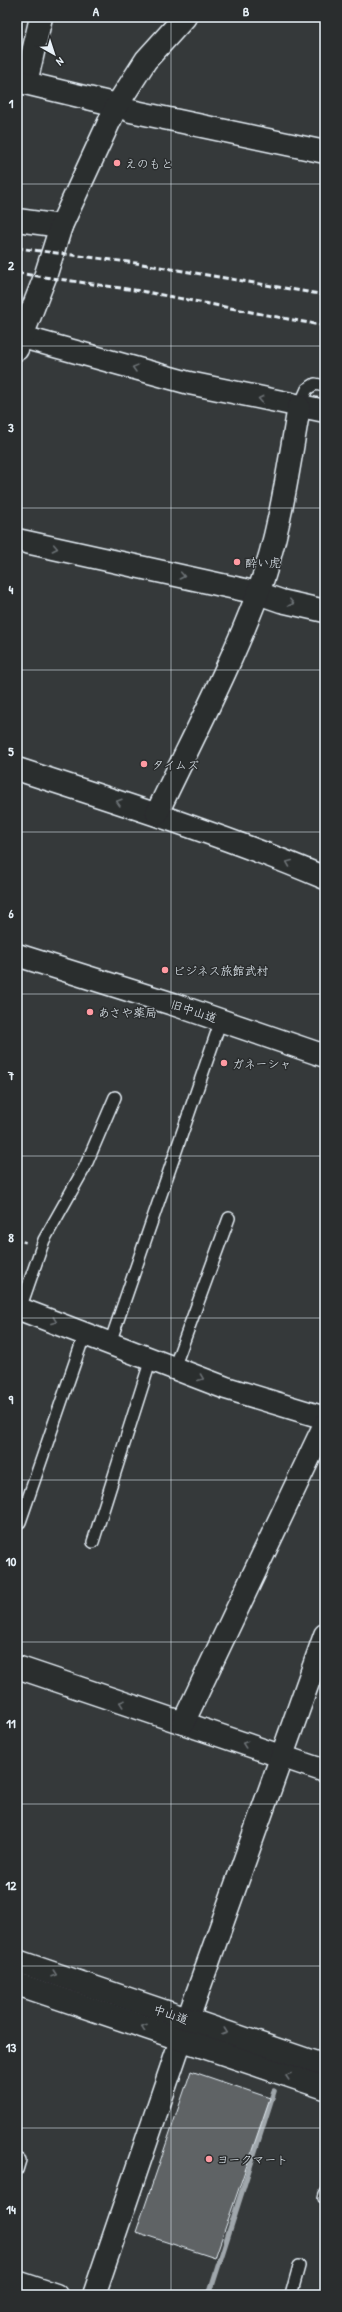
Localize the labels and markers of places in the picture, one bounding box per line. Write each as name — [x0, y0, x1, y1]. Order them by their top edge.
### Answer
place label: えのもと — [125, 155, 173, 172]
marker: えのもと — [112, 158, 122, 168]
place label: 酔い虎 — [245, 554, 281, 571]
marker: 酔い虎 — [232, 557, 242, 567]
place label: タイムズ — [152, 756, 199, 773]
marker: タイムズ — [139, 759, 149, 769]
place label: ビジネス旅館武村 — [173, 962, 269, 979]
marker: ビジネス旅館武村 — [160, 965, 170, 975]
place label: あさや薬局 — [98, 1004, 157, 1021]
marker: あさや薬局 — [85, 1007, 95, 1017]
place label: ガネーシャ — [232, 1055, 292, 1072]
marker: ガネーシャ — [219, 1058, 229, 1068]
place label: ヨークマート — [217, 2151, 288, 2168]
marker: ヨークマート — [204, 2154, 214, 2164]

